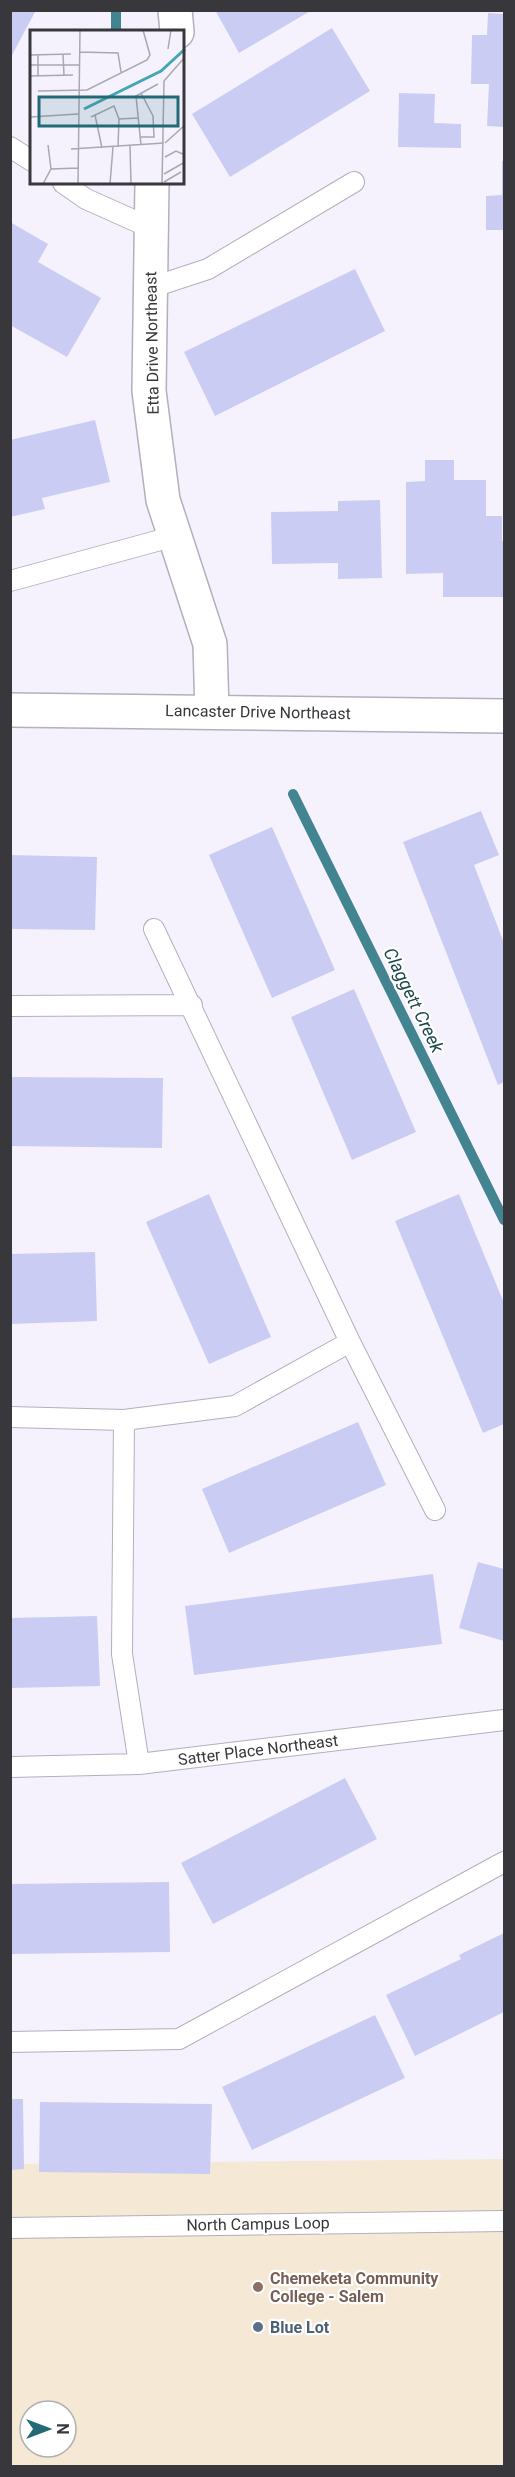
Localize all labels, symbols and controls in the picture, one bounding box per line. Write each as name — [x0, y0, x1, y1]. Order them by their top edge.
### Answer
inset map — [30, 30, 184, 184]
street label: Etta Drive Northeast — [141, 271, 163, 415]
street label: Lancaster Drive Northeast — [165, 701, 351, 723]
water label: Claggett Creek — [380, 944, 449, 1057]
street label: Satter Place Northeast — [177, 1731, 339, 1769]
street label: North Campus Loop — [186, 2213, 330, 2235]
place label: Chemeketa Community College - Salem — [270, 2269, 439, 2306]
marker: Chemeketa Community College - Salem — [251, 2280, 265, 2294]
place label: Blue Lot — [270, 2318, 330, 2337]
marker: Blue Lot — [251, 2320, 265, 2334]
north arrow — [18, 2399, 78, 2459]
text: N — [53, 2423, 72, 2435]

